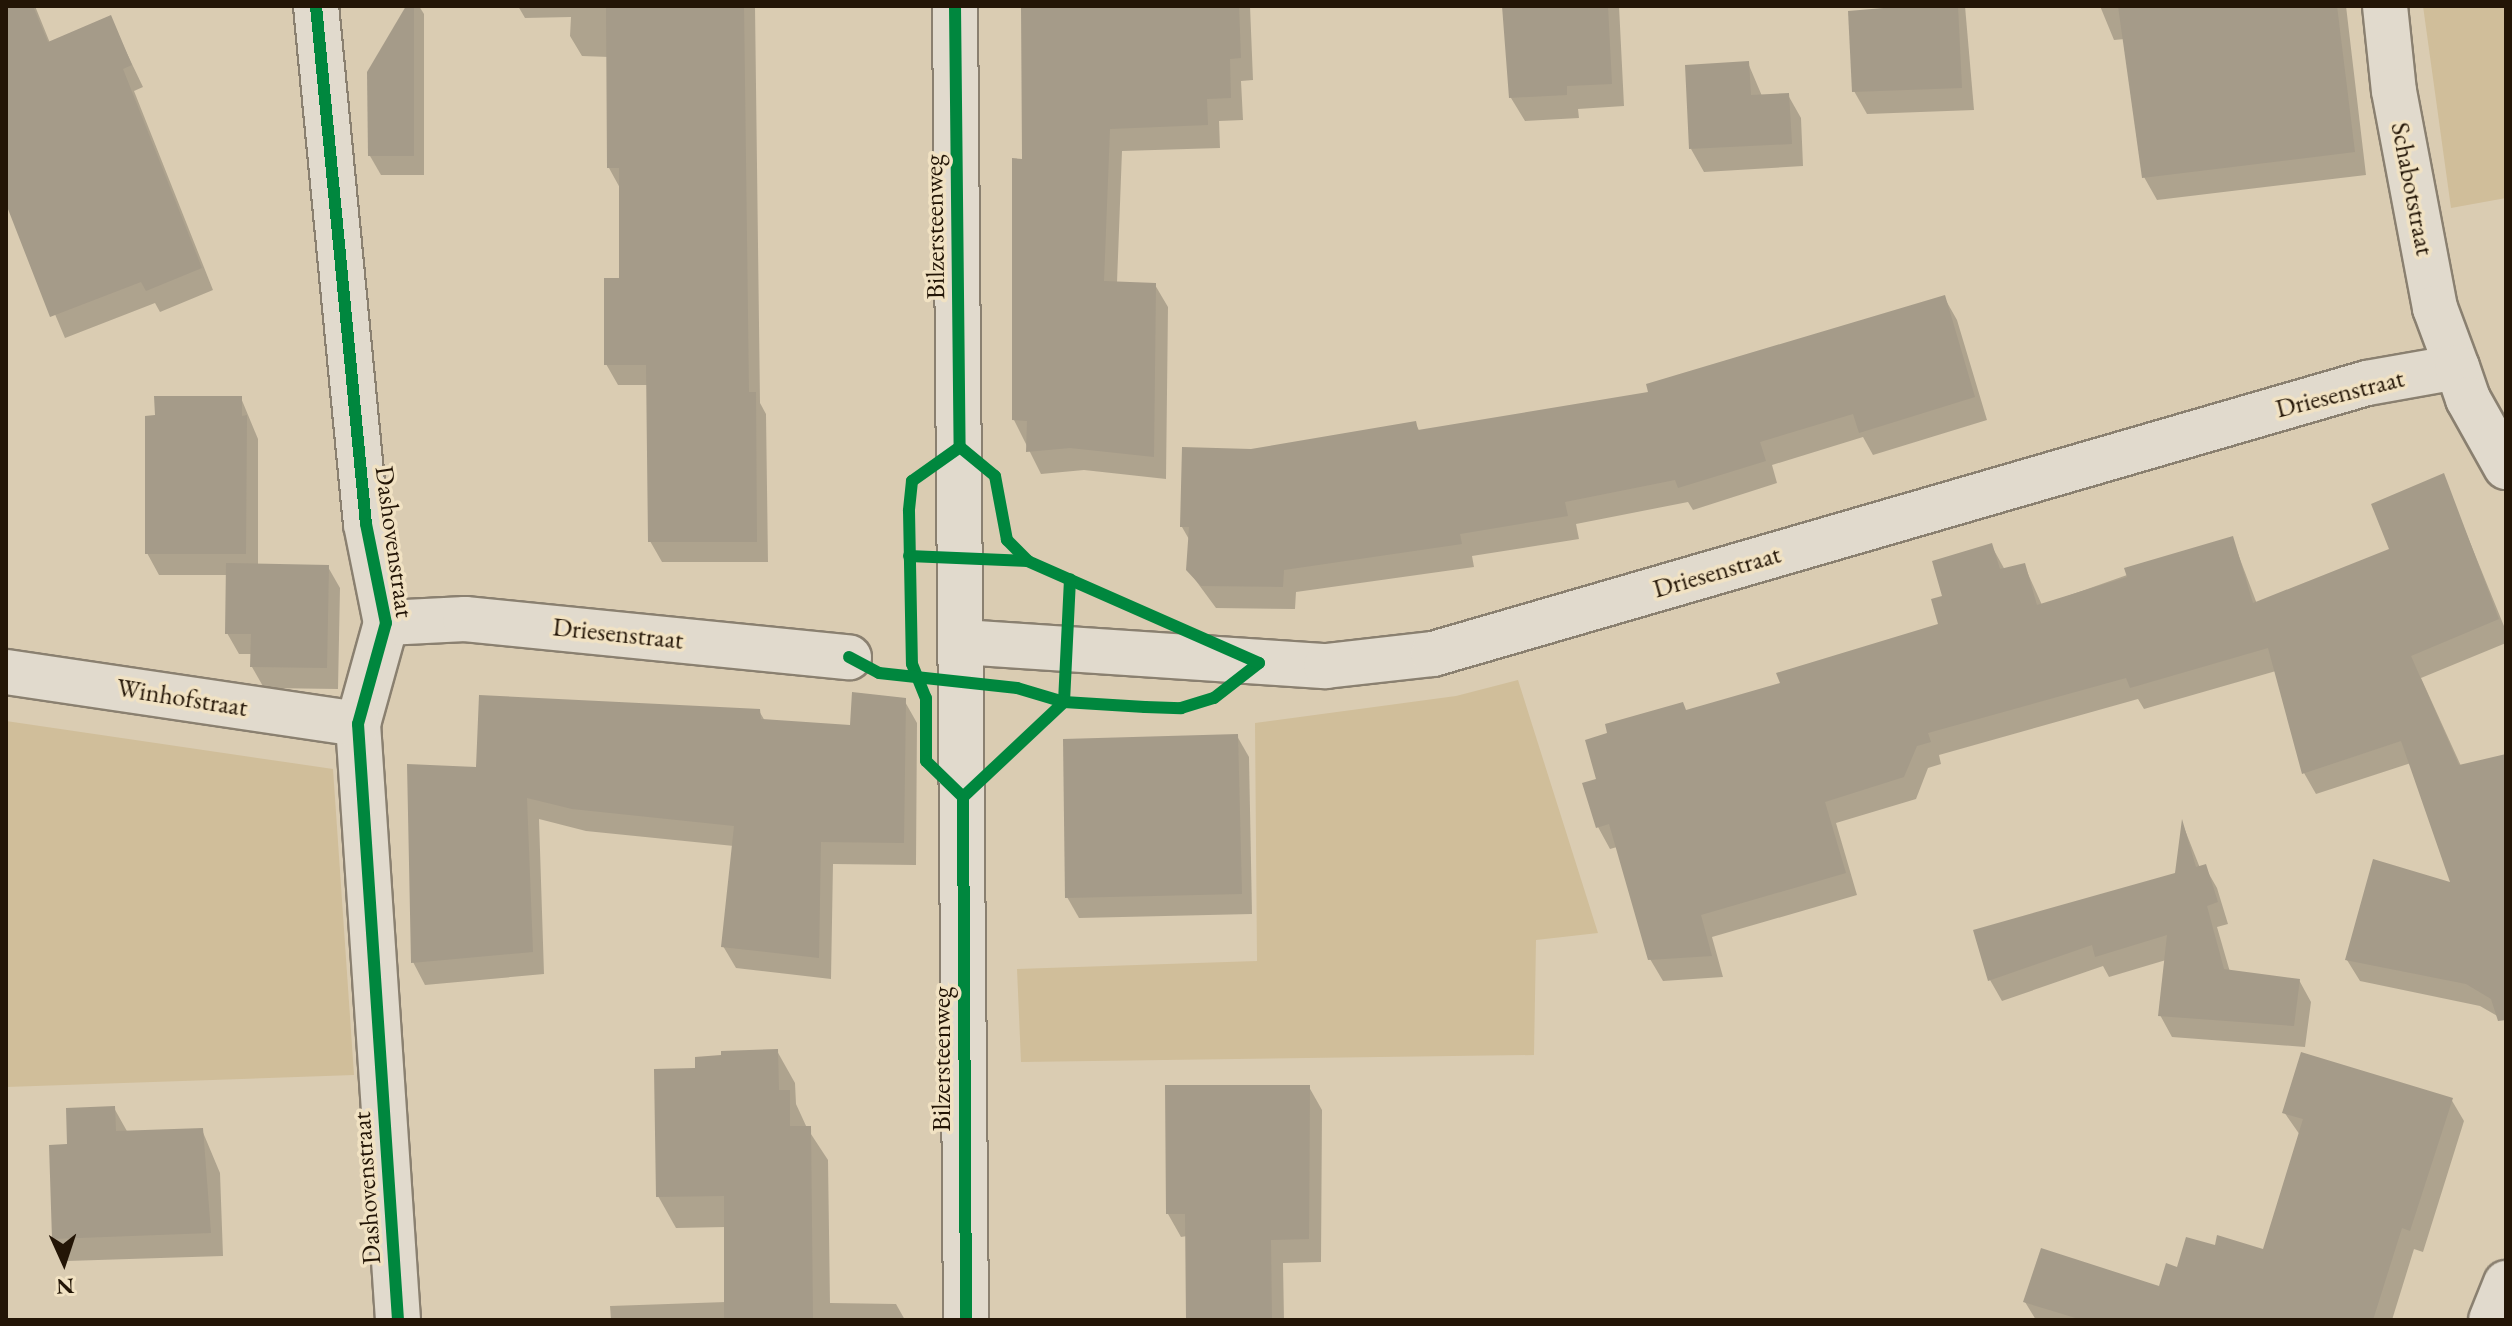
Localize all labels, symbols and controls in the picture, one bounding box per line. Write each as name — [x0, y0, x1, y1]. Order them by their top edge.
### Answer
street label: Schabotstraat — [2384, 120, 2440, 258]
street label: Bilzersteenweg — [918, 154, 952, 300]
street label: Driesenstraat — [2273, 363, 2407, 425]
street label: Dashovenstraat — [368, 464, 420, 620]
street label: Driesenstraat — [1650, 539, 1784, 605]
street label: Driesenstraat — [551, 612, 685, 656]
street label: Winhofstraat — [114, 672, 250, 724]
street label: Bilzersteenweg — [926, 987, 958, 1131]
street label: Dashovenstraat — [346, 1111, 388, 1265]
north arrow — [24, 1222, 104, 1302]
text: N — [56, 1272, 75, 1301]

